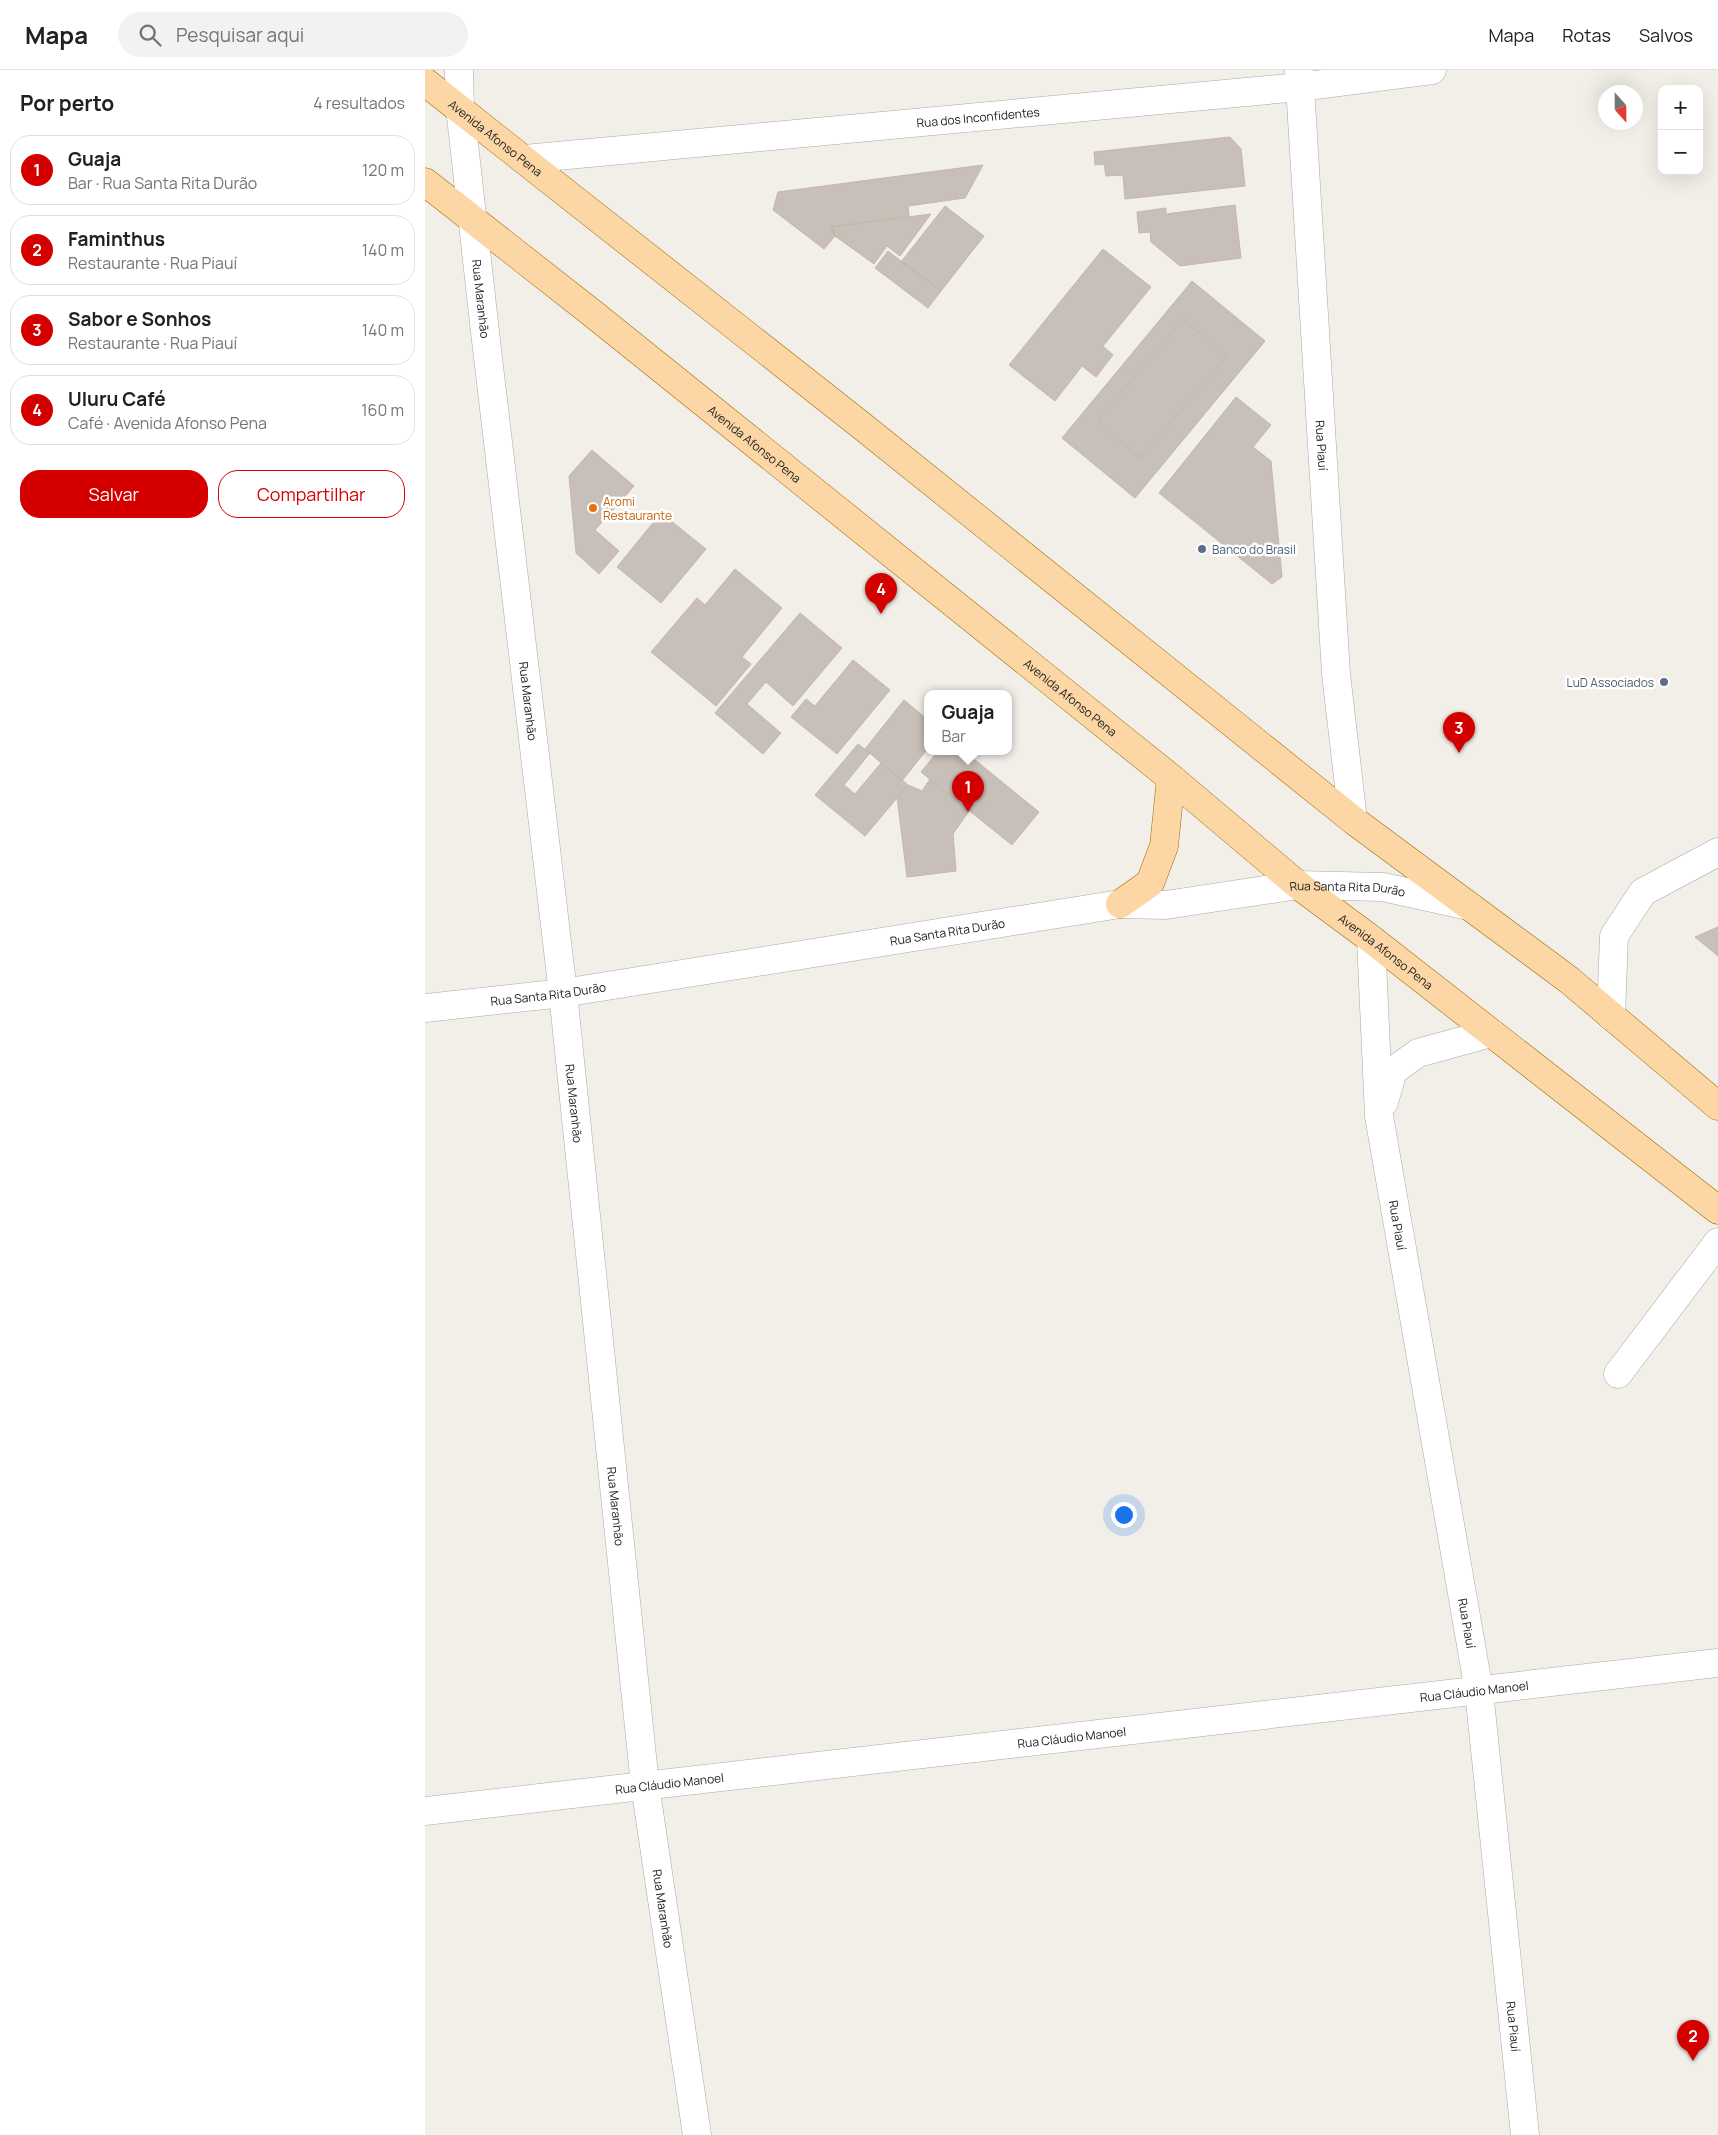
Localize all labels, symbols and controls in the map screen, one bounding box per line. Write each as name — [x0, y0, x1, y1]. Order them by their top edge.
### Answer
search box — [118, 12, 468, 57]
text: Mapa — [25, 18, 88, 51]
icon: search — [136, 21, 164, 49]
text: Pesquisar aqui — [176, 22, 304, 48]
text: Mapa — [1488, 23, 1534, 47]
text: Rotas — [1562, 23, 1611, 47]
text: Salvos — [1639, 23, 1693, 47]
north arrow — [1598, 85, 1643, 130]
map controls — [1658, 85, 1703, 175]
button: + — [1658, 85, 1703, 130]
text: Por perto — [20, 89, 114, 117]
text: 4 resultados — [313, 92, 405, 114]
street label: Avenida Afonso Pena — [445, 95, 546, 180]
street label: Rua dos Inconfidentes — [916, 103, 1040, 131]
button: − — [1658, 130, 1703, 175]
text: Guaja — [68, 146, 121, 172]
text: 1 — [33, 159, 41, 181]
text: 120 m — [362, 159, 404, 181]
text: Bar · Rua Santa Rita Durão — [68, 172, 257, 194]
text: Faminthus — [68, 226, 165, 252]
text: 2 — [32, 239, 42, 261]
text: 140 m — [362, 239, 404, 261]
text: Restaurante · Rua Piauí — [68, 252, 237, 274]
street label: Rua Maranhão — [468, 258, 494, 339]
text: Sabor e Sonhos — [68, 306, 211, 332]
text: 3 — [32, 319, 42, 341]
text: 140 m — [362, 319, 404, 341]
text: Restaurante · Rua Piauí — [68, 332, 237, 354]
text: Uluru Café — [68, 386, 166, 412]
text: 4 — [32, 399, 42, 421]
text: 160 m — [361, 399, 404, 421]
street label: Avenida Afonso Pena — [705, 401, 805, 486]
text: Café · Avenida Afonso Pena — [68, 412, 267, 434]
street label: Rua Piauí — [1312, 420, 1332, 471]
button: Salvar — [20, 470, 208, 518]
button: Compartilhar — [218, 470, 405, 518]
place label: Aromi Restaurante — [603, 493, 672, 524]
marker: Aromi Restaurante — [587, 502, 599, 514]
place label: Banco do Brasil — [1212, 541, 1296, 558]
marker: Banco do Brasil — [1196, 543, 1208, 555]
pin: 4 — [865, 573, 897, 614]
street label: Avenida Afonso Pena — [1020, 655, 1121, 740]
street label: Rua Maranhão — [515, 661, 542, 741]
place label: LuD Associados — [1567, 674, 1654, 691]
marker: LuD Associados — [1658, 676, 1670, 688]
popup — [924, 690, 1012, 755]
text: Guaja — [941, 699, 995, 725]
pin: 3 — [1443, 712, 1475, 753]
text: Bar — [941, 725, 966, 747]
pin: 1 — [952, 771, 984, 812]
street label: Rua Santa Rita Durão — [1288, 876, 1407, 900]
street label: Avenida Afonso Pena — [1335, 909, 1437, 993]
street label: Rua Santa Rita Durão — [889, 914, 1006, 949]
street label: Rua Santa Rita Durão — [490, 978, 607, 1009]
street label: Rua Maranhão — [562, 1063, 587, 1144]
street label: Rua Piauí — [1385, 1199, 1411, 1252]
street label: Rua Maranhão — [604, 1466, 629, 1547]
your location — [1111, 1502, 1137, 1528]
street label: Rua Piauí — [1455, 1597, 1480, 1650]
street label: Rua Cláudio Manoel — [1419, 1676, 1529, 1706]
street label: Rua Cláudio Manoel — [1017, 1722, 1127, 1752]
street label: Rua Cláudio Manoel — [614, 1768, 725, 1798]
street label: Rua Maranhão — [649, 1868, 678, 1949]
street label: Rua Piauí — [1503, 2000, 1525, 2053]
pin: 2 — [1677, 2020, 1709, 2061]

